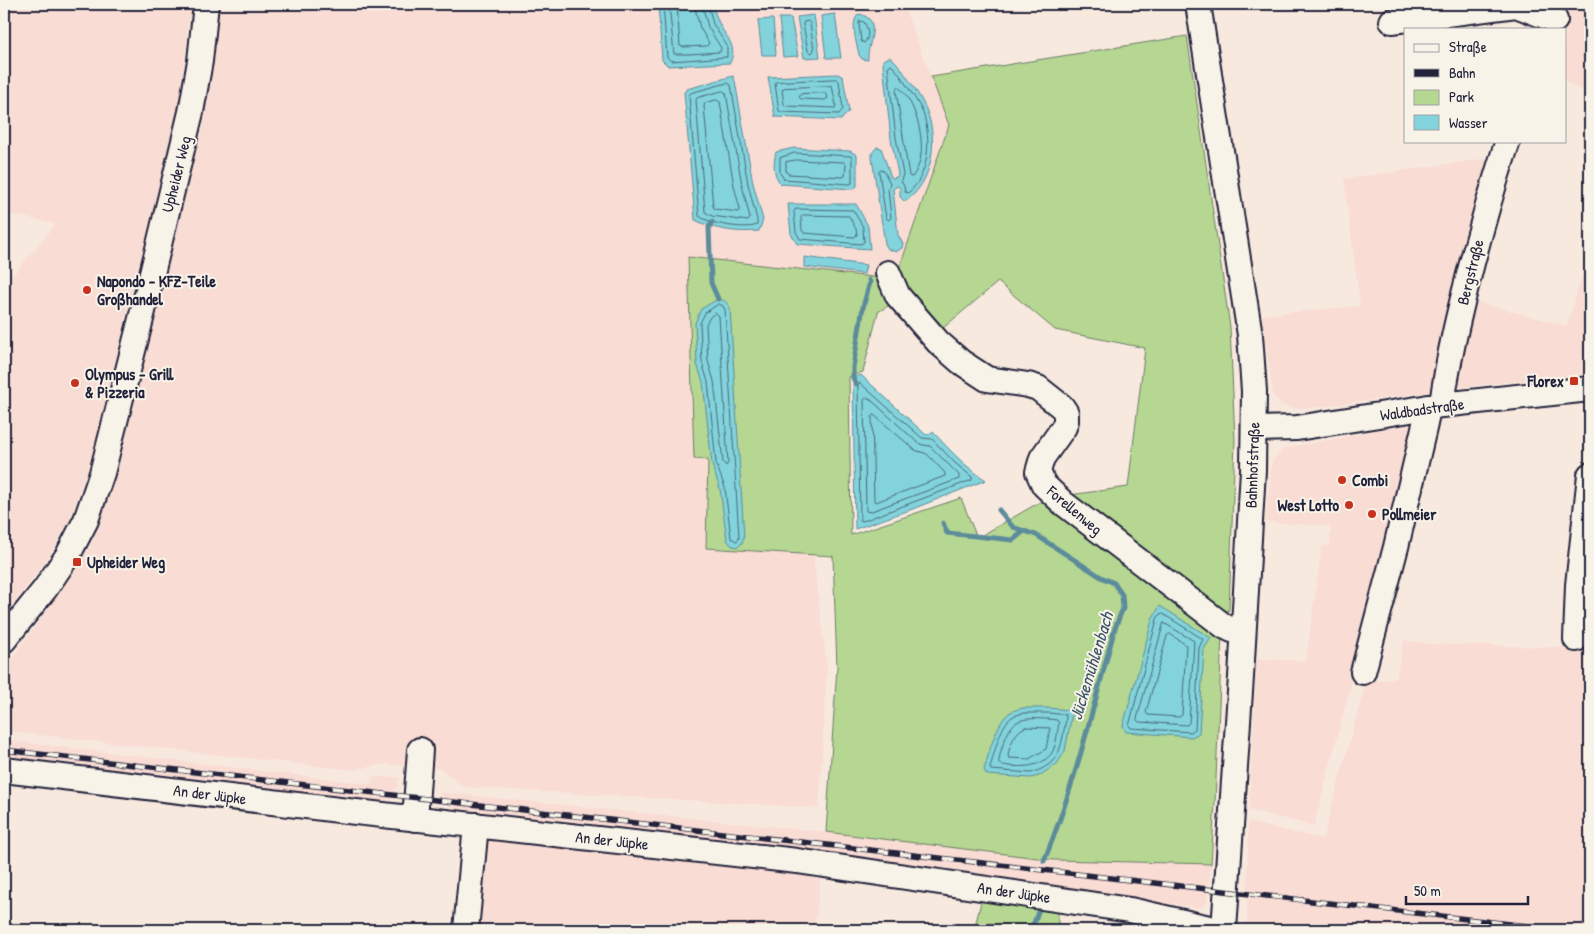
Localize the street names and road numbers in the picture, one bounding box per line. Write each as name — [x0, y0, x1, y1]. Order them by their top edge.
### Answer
street label: Upheider Weg — [156, 133, 196, 215]
street label: Bergstraße — [1451, 236, 1489, 307]
street label: Waldbadstraße — [1379, 392, 1466, 426]
street label: Bahnhofstraße — [1240, 421, 1265, 508]
street label: Forellenweg — [1042, 480, 1107, 540]
street label: An der Jüpke — [172, 779, 248, 809]
street label: An der Jüpke — [574, 825, 650, 855]
street label: An der Jüpke — [976, 876, 1052, 908]

